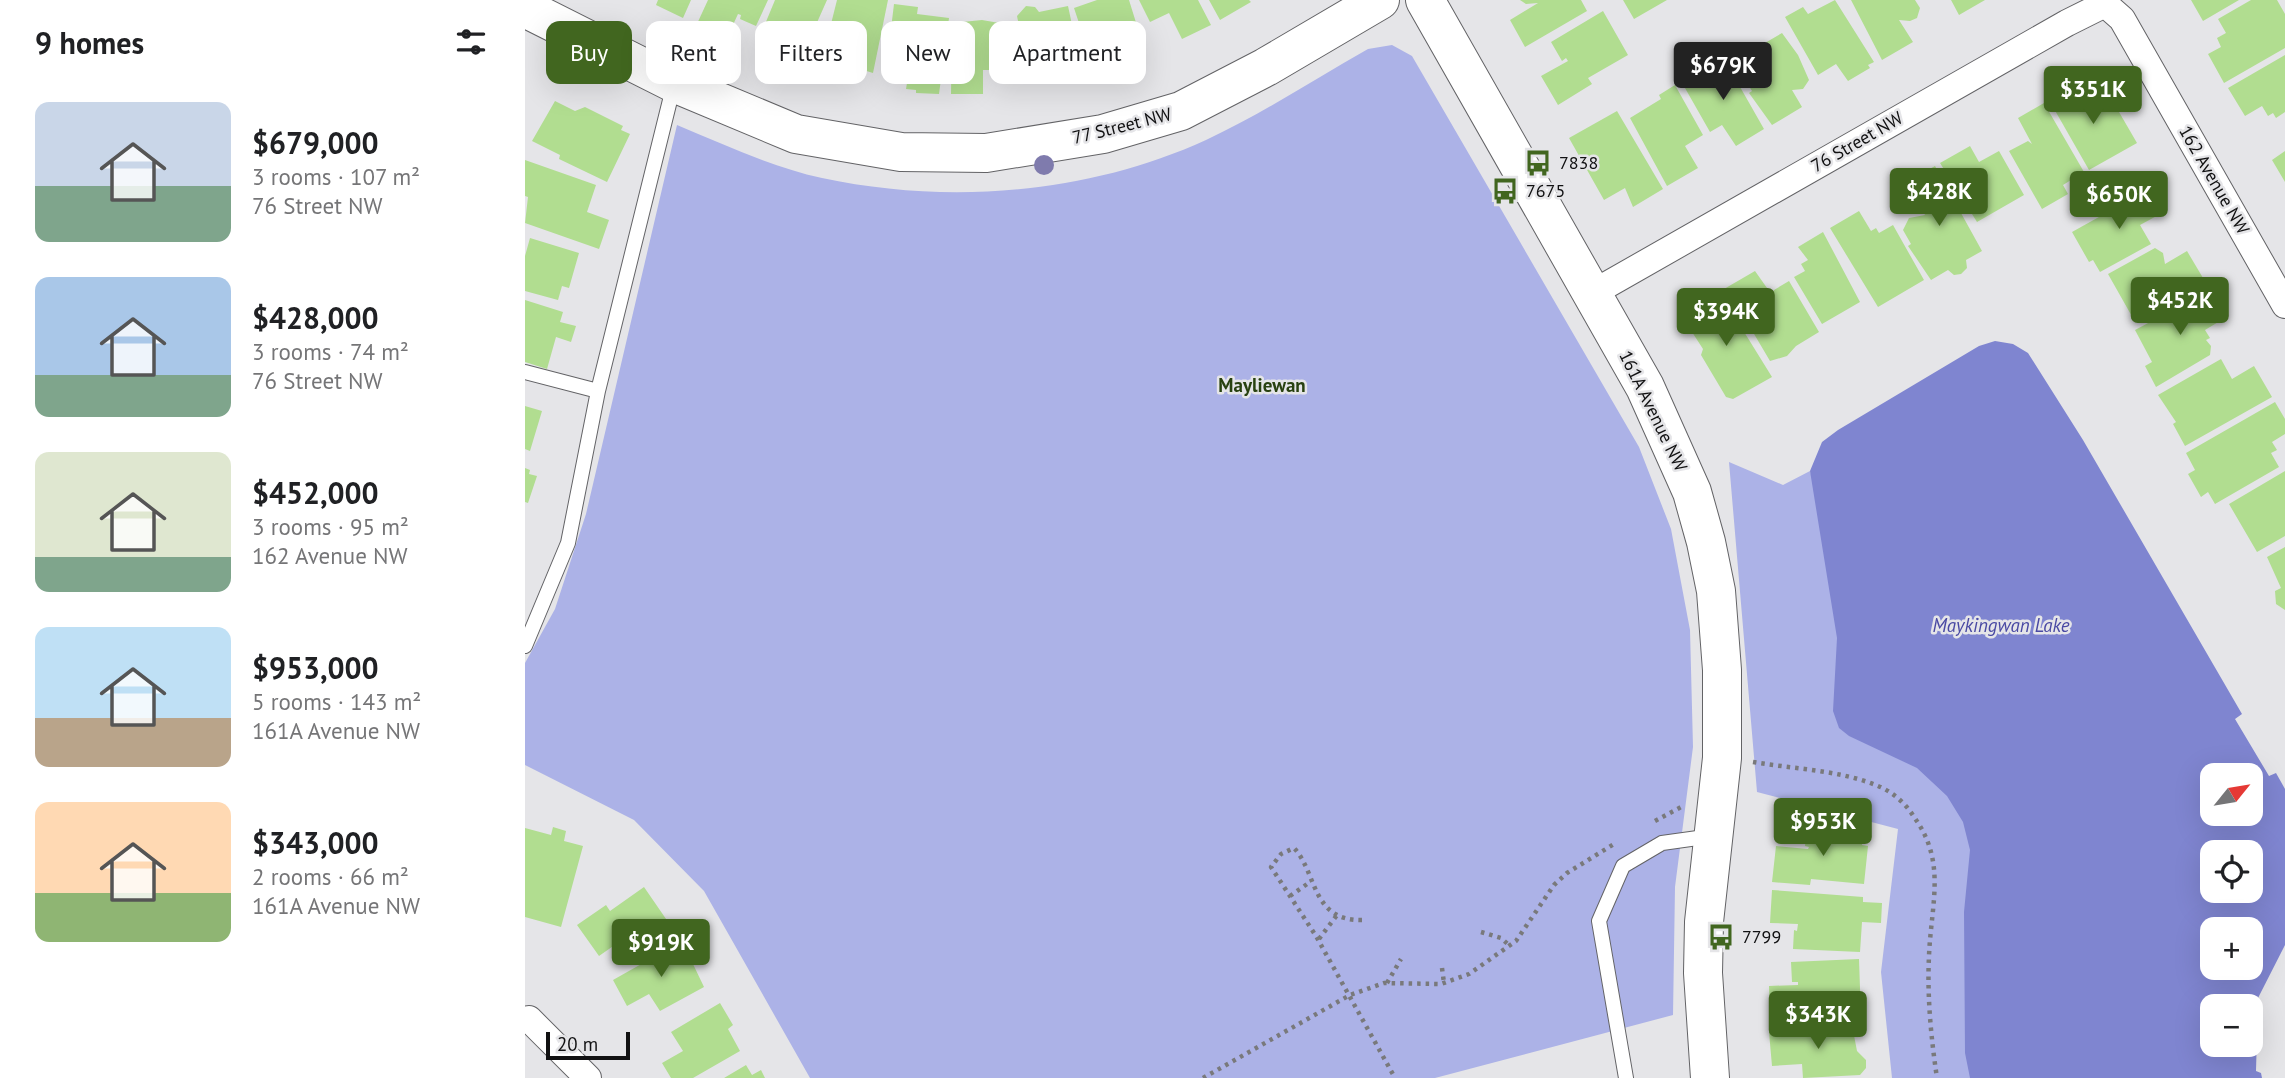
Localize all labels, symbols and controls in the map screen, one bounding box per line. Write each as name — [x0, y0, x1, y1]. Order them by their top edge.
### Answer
chip: Buy — [546, 21, 632, 84]
chip: Rent — [646, 21, 741, 84]
chip: Filters — [755, 21, 867, 84]
chip: New — [881, 21, 975, 84]
chip: Apartment — [989, 21, 1146, 84]
text: 9 homes — [35, 23, 144, 62]
icon: filters — [452, 23, 490, 61]
pin: $679K — [1674, 42, 1772, 102]
text: $679K — [1690, 50, 1756, 79]
pin: $351K — [2044, 66, 2142, 126]
text: $351K — [2060, 74, 2126, 103]
street label: 77 Street NW — [1070, 102, 1174, 149]
street label: 76 Street NW — [1807, 106, 1907, 177]
street label: 162 Avenue NW — [2174, 121, 2255, 238]
text: $679,000 — [252, 123, 379, 162]
icon: home — [91, 130, 175, 214]
bus stop icon: 7838 — [1523, 148, 1553, 178]
place label: 7838 — [1559, 151, 1598, 174]
text: 3 rooms · 107 m² — [252, 162, 420, 191]
pin: $428K — [1890, 168, 1988, 228]
pin: $650K — [2070, 172, 2168, 231]
bus stop icon: 7675 — [1490, 176, 1520, 206]
text: $428K — [1906, 176, 1972, 205]
place label: 7675 — [1526, 179, 1565, 202]
text: $650K — [2086, 179, 2152, 208]
text: 76 Street NW — [252, 191, 383, 220]
pin: $452K — [2131, 278, 2229, 337]
text: $452K — [2147, 285, 2213, 314]
pin: $394K — [1677, 288, 1775, 348]
text: $394K — [1693, 296, 1759, 325]
text: $428,000 — [252, 298, 379, 337]
icon: home — [91, 305, 175, 389]
text: 3 rooms · 74 m² — [252, 337, 409, 366]
street label: 161A Avenue NW — [1614, 347, 1693, 475]
text: 76 Street NW — [252, 366, 383, 395]
district label: Mayliewan — [1218, 373, 1306, 397]
text: $452,000 — [252, 473, 379, 512]
icon: home — [91, 480, 175, 564]
text: 3 rooms · 95 m² — [252, 512, 409, 541]
text: 162 Avenue NW — [252, 541, 408, 570]
water label: Maykingwan Lake — [1933, 613, 2070, 637]
text: $953,000 — [252, 648, 379, 687]
icon: home — [91, 655, 175, 739]
text: 5 rooms · 143 m² — [252, 687, 421, 716]
text: 161A Avenue NW — [252, 716, 420, 745]
north arrow — [2200, 763, 2263, 826]
map controls — [2200, 763, 2263, 1057]
pin: $953K — [1774, 798, 1872, 858]
text: $953K — [1790, 806, 1856, 835]
text: $343,000 — [252, 823, 379, 862]
icon: home — [91, 830, 175, 914]
button: locate — [2200, 840, 2263, 903]
text: 2 rooms · 66 m² — [252, 862, 409, 891]
text: 161A Avenue NW — [252, 891, 420, 920]
button: + — [2200, 917, 2263, 980]
pin: $919K — [612, 920, 710, 979]
bus stop icon: 7799 — [1706, 922, 1736, 952]
place label: 7799 — [1742, 925, 1781, 948]
text: $919K — [628, 927, 694, 956]
pin: $343K — [1769, 992, 1867, 1051]
button: − — [2200, 994, 2263, 1057]
text: $343K — [1785, 999, 1851, 1028]
scale bar — [546, 1029, 630, 1061]
text: 20 m — [557, 1032, 598, 1056]

